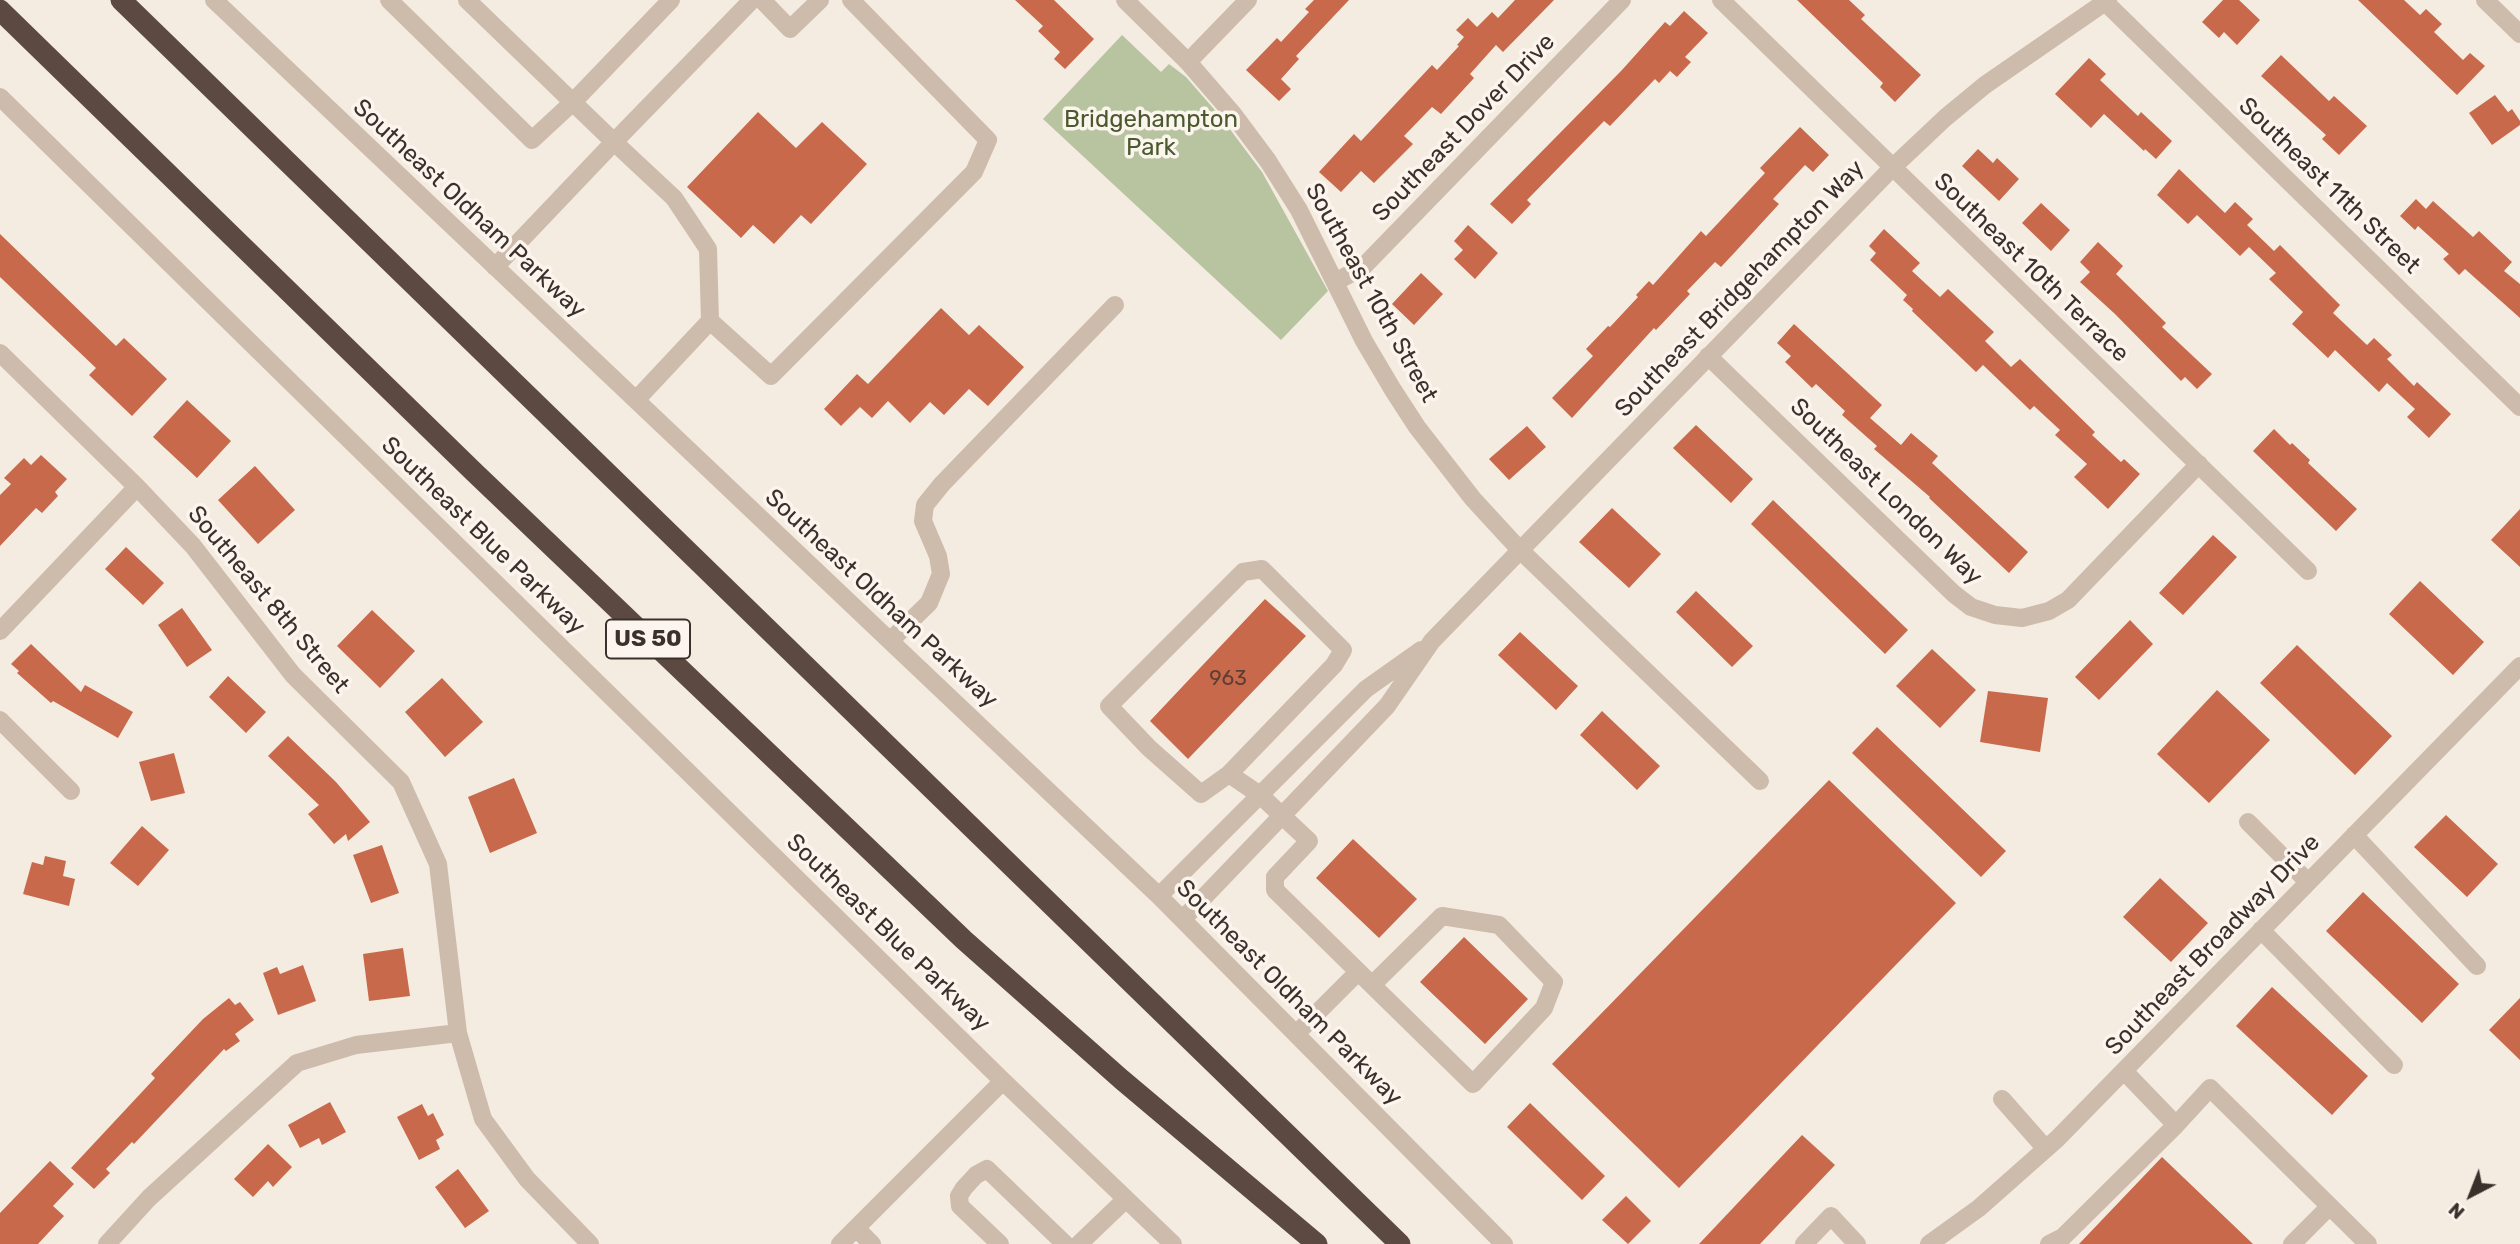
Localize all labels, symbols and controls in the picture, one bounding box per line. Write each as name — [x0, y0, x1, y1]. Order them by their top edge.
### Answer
street label: Southeast Dover Drive — [1367, 28, 1561, 228]
street label: Southeast 11th Street — [2232, 92, 2426, 280]
street label: Southeast Oldham Parkway — [347, 94, 591, 324]
park label: Bridgehampton Park — [1064, 106, 1238, 162]
street label: Southeast Bridgehampton Way — [1609, 154, 1871, 424]
street label: Southeast 10th Terrace — [1928, 167, 2134, 369]
street label: Southeast 10th Street — [1299, 178, 1443, 408]
street label: Southeast London Way — [1784, 393, 1988, 591]
street label: Southeast Blue Parkway — [375, 431, 591, 641]
street label: Southeast Oldham Parkway — [759, 484, 1003, 714]
street label: Southeast 8th Street — [181, 500, 355, 700]
road number: US 50 — [606, 620, 690, 659]
house number: 963 — [1209, 666, 1247, 692]
street label: Southeast Blue Parkway — [780, 828, 996, 1038]
street label: Southeast Broadway Drive — [2100, 828, 2326, 1062]
street label: Southeast Oldham Parkway — [1170, 874, 1408, 1112]
north arrow — [2436, 1160, 2506, 1230]
text: N — [2444, 1198, 2469, 1224]

